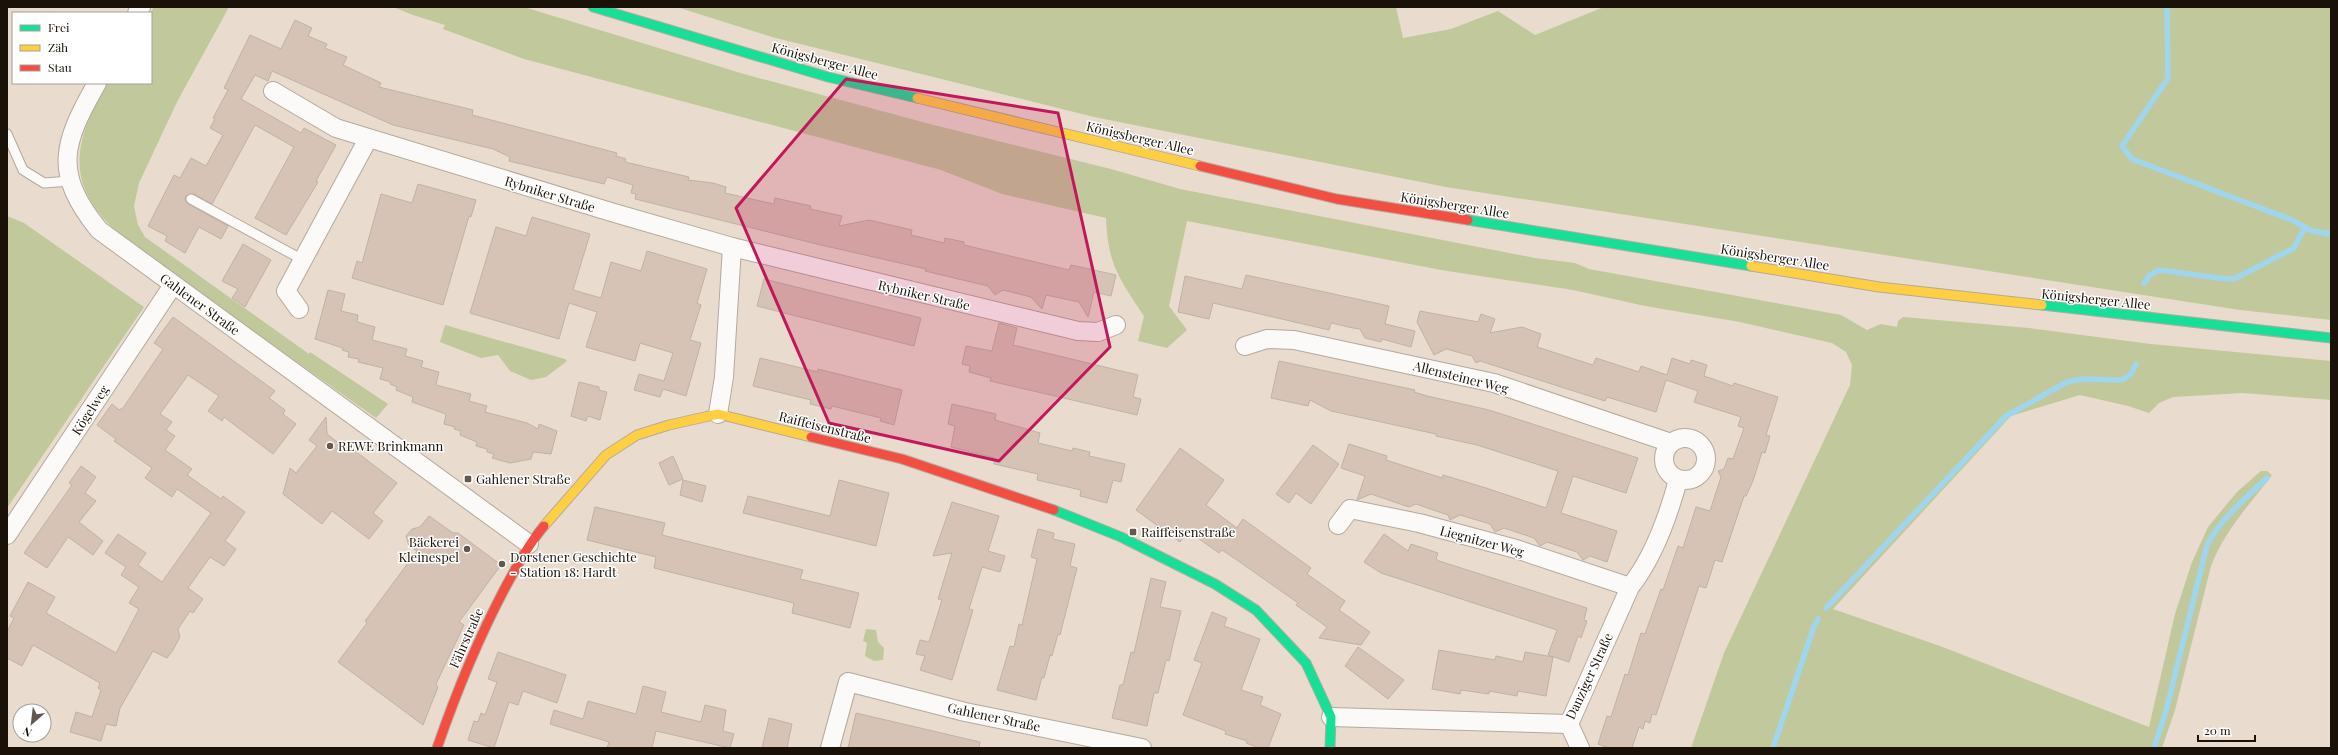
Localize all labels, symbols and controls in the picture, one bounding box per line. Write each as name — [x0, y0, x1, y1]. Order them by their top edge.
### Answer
legend — [12, 12, 152, 84]
text: Frei — [48, 19, 70, 35]
street label: Königsberger Allee — [770, 38, 881, 83]
text: Zäh — [48, 39, 68, 55]
text: Stau — [48, 59, 72, 75]
street label: Königsberger Allee — [1085, 117, 1196, 158]
street label: Rybniker Straße — [503, 172, 598, 215]
street label: Königsberger Allee — [1400, 188, 1511, 222]
street label: Königsberger Allee — [1720, 240, 1831, 274]
street label: Gahlener Straße — [157, 269, 244, 338]
street label: Rybniker Straße — [876, 276, 972, 313]
street label: Königsberger Allee — [2041, 284, 2152, 313]
street label: Allensteiner Weg — [1411, 356, 1511, 397]
street label: Kögelweg — [67, 382, 112, 438]
street label: Raiffeisenstraße — [777, 407, 873, 446]
place label: REWE Brinkmann — [338, 437, 444, 454]
marker: REWE Brinkmann — [325, 441, 335, 451]
place label: Gahlener Straße — [476, 470, 571, 487]
marker: Gahlener Straße — [463, 474, 473, 484]
street label: Liegnitzer Weg — [1438, 521, 1526, 560]
place label: Raiffeisenstraße — [1141, 523, 1236, 540]
marker: Raiffeisenstraße — [1128, 527, 1138, 537]
place label: Bäckerei Kleinespel — [399, 533, 459, 565]
marker: Bäckerei Kleinespel — [462, 544, 472, 554]
place label: Dorstener Geschichte - Station 18: Hardt — [510, 548, 637, 580]
marker: Dorstener Geschichte - Station 18: Hardt — [497, 559, 507, 569]
street label: Fährstraße — [445, 605, 486, 670]
street label: Danziger Straße — [1561, 629, 1616, 722]
street label: Gahlener Straße — [946, 698, 1042, 735]
north arrow — [12, 703, 52, 743]
scale bar — [2198, 717, 2255, 743]
text: 20 m — [2204, 722, 2231, 738]
text: N — [20, 724, 34, 741]

